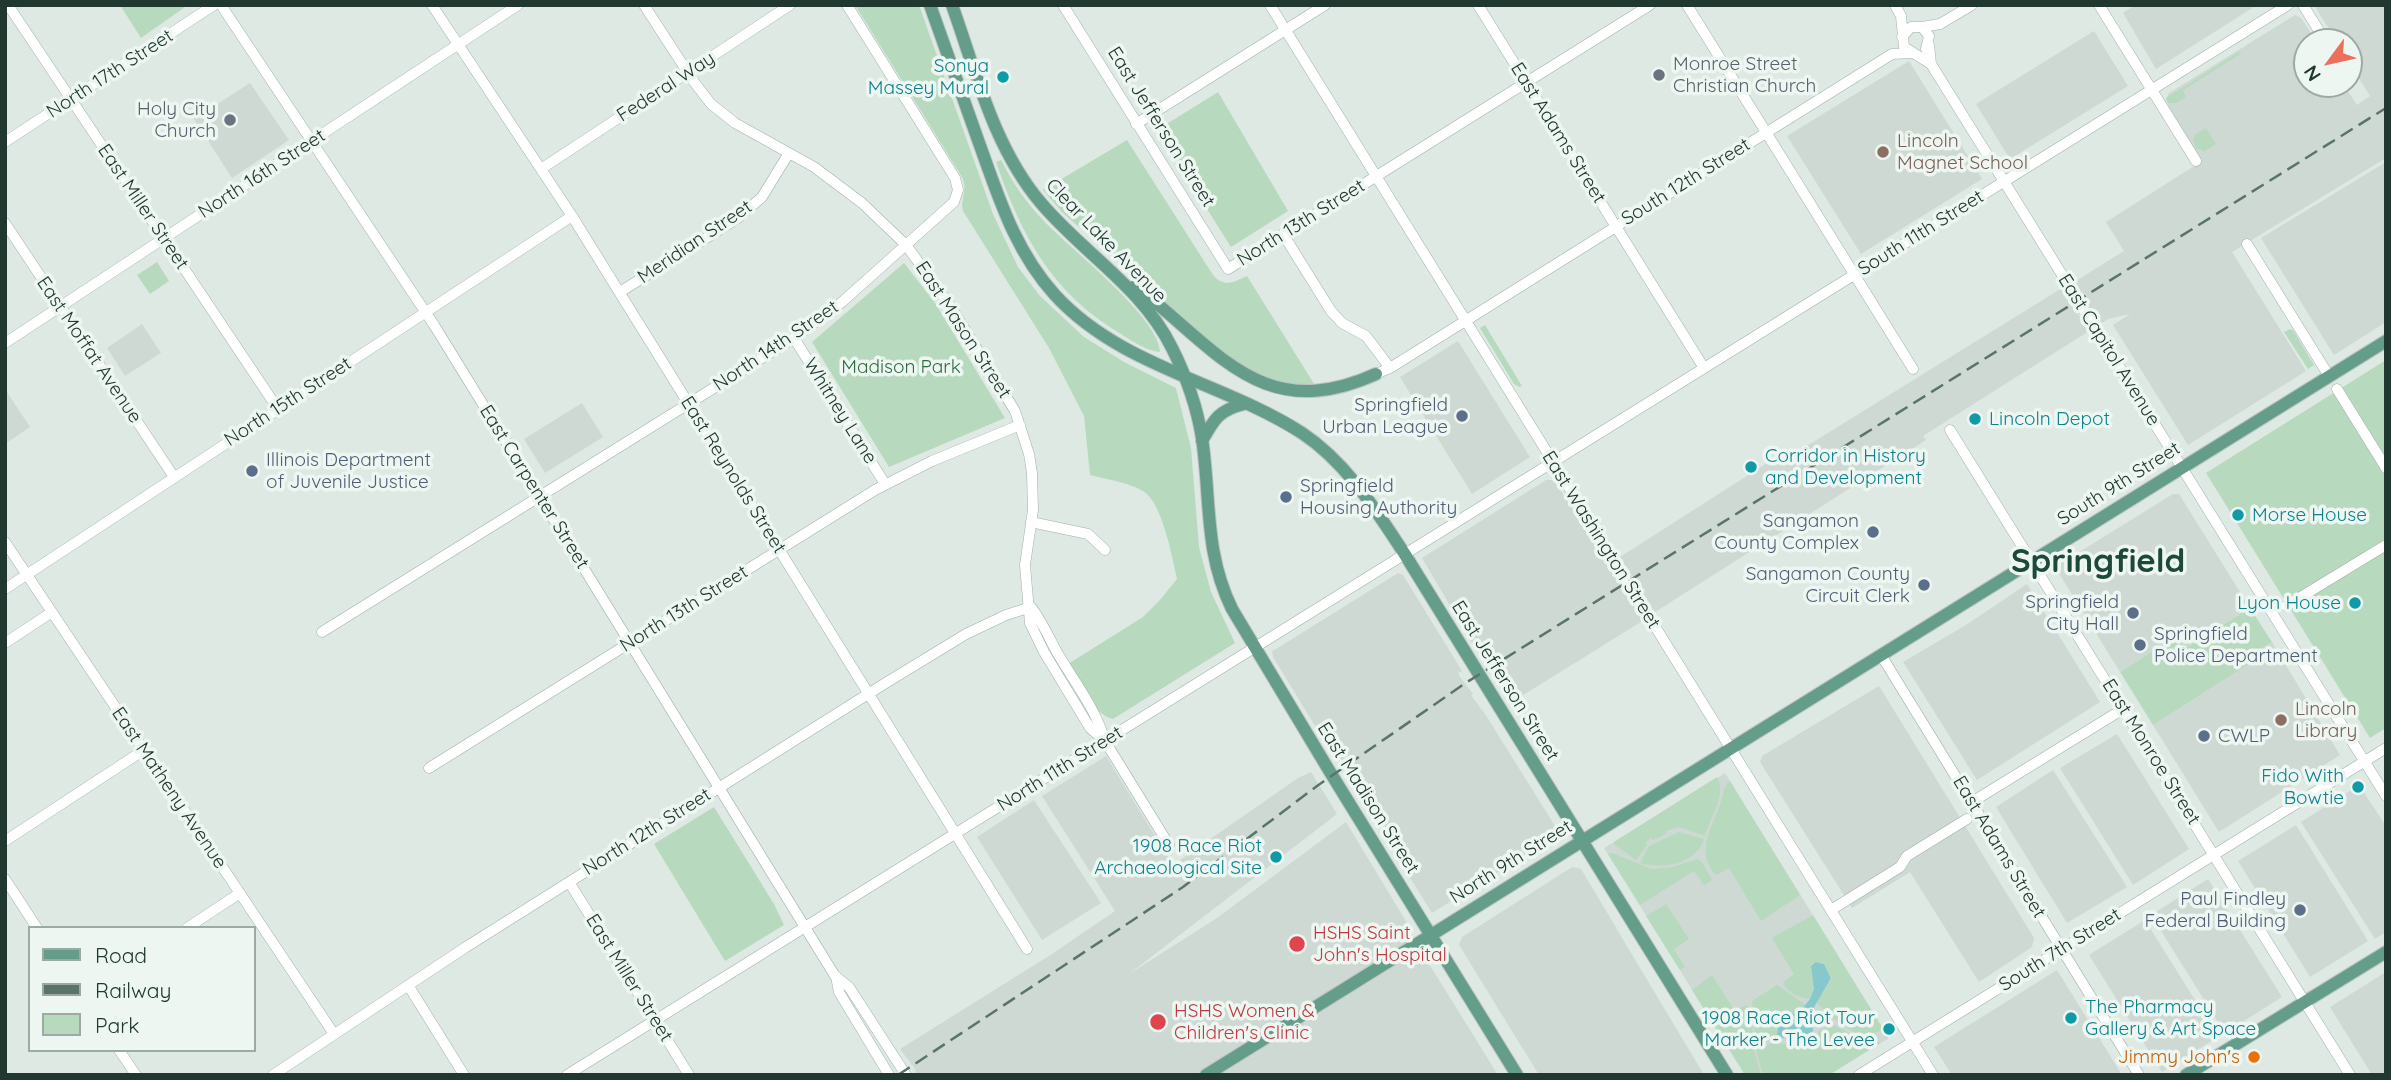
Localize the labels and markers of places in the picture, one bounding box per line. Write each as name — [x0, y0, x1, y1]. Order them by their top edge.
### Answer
place label: Monroe Street Christian Church — [1673, 53, 1816, 97]
place label: Sonya Massey Mural — [868, 55, 989, 99]
marker: Monroe Street Christian Church — [1651, 67, 1667, 83]
marker: Sonya Massey Mural — [995, 69, 1011, 85]
place label: Holy City Church — [137, 98, 216, 142]
marker: Holy City Church — [222, 112, 238, 128]
place label: Lincoln Magnet School — [1897, 130, 2028, 174]
marker: Lincoln Magnet School — [1875, 144, 1891, 160]
place label: Springfield Urban League — [1322, 394, 1448, 438]
marker: Springfield Urban League — [1454, 408, 1470, 424]
place label: Lincoln Depot — [1989, 408, 2110, 430]
marker: Lincoln Depot — [1967, 411, 1983, 427]
place label: Corridor in History and Development — [1765, 445, 1926, 489]
place label: Illinois Department of Juvenile Justice — [266, 449, 431, 493]
marker: Corridor in History and Development — [1743, 459, 1759, 475]
marker: Illinois Department of Juvenile Justice — [244, 463, 260, 479]
place label: Springfield Housing Authority — [1300, 475, 1457, 519]
marker: Springfield Housing Authority — [1278, 489, 1294, 505]
place label: Morse House — [2252, 504, 2367, 526]
marker: Morse House — [2230, 507, 2246, 523]
place label: Sangamon County Complex — [1714, 510, 1859, 554]
marker: Sangamon County Complex — [1865, 524, 1881, 540]
place label: Sangamon County Circuit Clerk — [1746, 563, 1910, 607]
marker: Sangamon County Circuit Clerk — [1916, 577, 1932, 593]
place label: Springfield City Hall — [2025, 591, 2119, 635]
place label: Lyon House — [2237, 592, 2341, 614]
marker: Lyon House — [2347, 595, 2363, 611]
marker: Springfield City Hall — [2125, 605, 2141, 621]
place label: Springfield Police Department — [2154, 623, 2318, 667]
marker: Springfield Police Department — [2132, 637, 2148, 653]
place label: Lincoln Library — [2295, 698, 2357, 742]
marker: Lincoln Library — [2273, 712, 2289, 728]
place label: CWLP — [2218, 725, 2270, 747]
marker: CWLP — [2196, 728, 2212, 744]
place label: Fido With Bowtie — [2261, 765, 2344, 809]
marker: Fido With Bowtie — [2350, 779, 2366, 795]
place label: 1908 Race Riot Archaeological Site — [1094, 835, 1262, 879]
marker: 1908 Race Riot Archaeological Site — [1268, 849, 1284, 865]
place label: Paul Findley Federal Building — [2145, 888, 2286, 932]
marker: Paul Findley Federal Building — [2292, 902, 2308, 918]
place label: HSHS Saint John's Hospital — [1313, 922, 1447, 966]
marker: HSHS Saint John's Hospital — [1287, 934, 1307, 954]
place label: The Pharmacy Gallery & Art Space — [2085, 996, 2256, 1040]
place label: HSHS Women & Children's Clinic — [1174, 1000, 1315, 1044]
place label: 1908 Race Riot Tour Marker - The Levee — [1702, 1007, 1875, 1051]
marker: The Pharmacy Gallery & Art Space — [2063, 1010, 2079, 1026]
marker: HSHS Women & Children's Clinic — [1148, 1012, 1168, 1032]
marker: 1908 Race Riot Tour Marker - The Levee — [1881, 1021, 1897, 1037]
place label: Jimmy John's — [2118, 1046, 2240, 1068]
marker: Jimmy John's — [2246, 1049, 2262, 1065]

